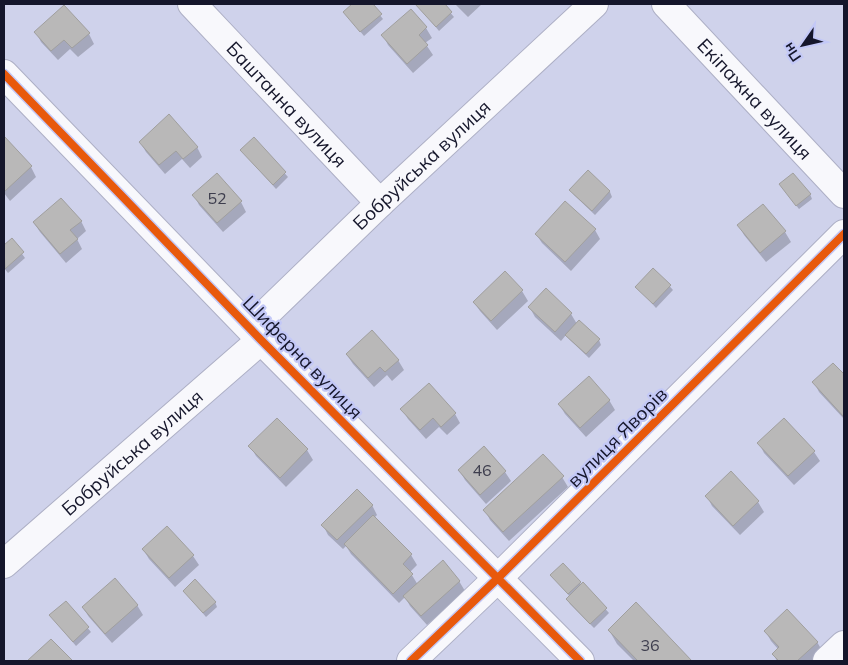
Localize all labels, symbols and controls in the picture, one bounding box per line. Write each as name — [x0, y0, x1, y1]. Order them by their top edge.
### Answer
north arrow — [778, 20, 828, 70]
street label: Екіпажна вулиця — [692, 33, 817, 164]
street label: Баштанна вулиця — [222, 36, 352, 172]
text: Пн — [779, 39, 805, 65]
street label: Бобруйська вулиця — [348, 95, 495, 235]
house number: 52 — [207, 188, 227, 208]
street label: Шиферна вулиця — [238, 290, 368, 424]
street label: вулиця Яворів — [562, 382, 672, 492]
street label: Бобруйська вулиця — [57, 384, 208, 520]
house number: 46 — [472, 460, 492, 480]
house number: 36 — [640, 635, 660, 655]

